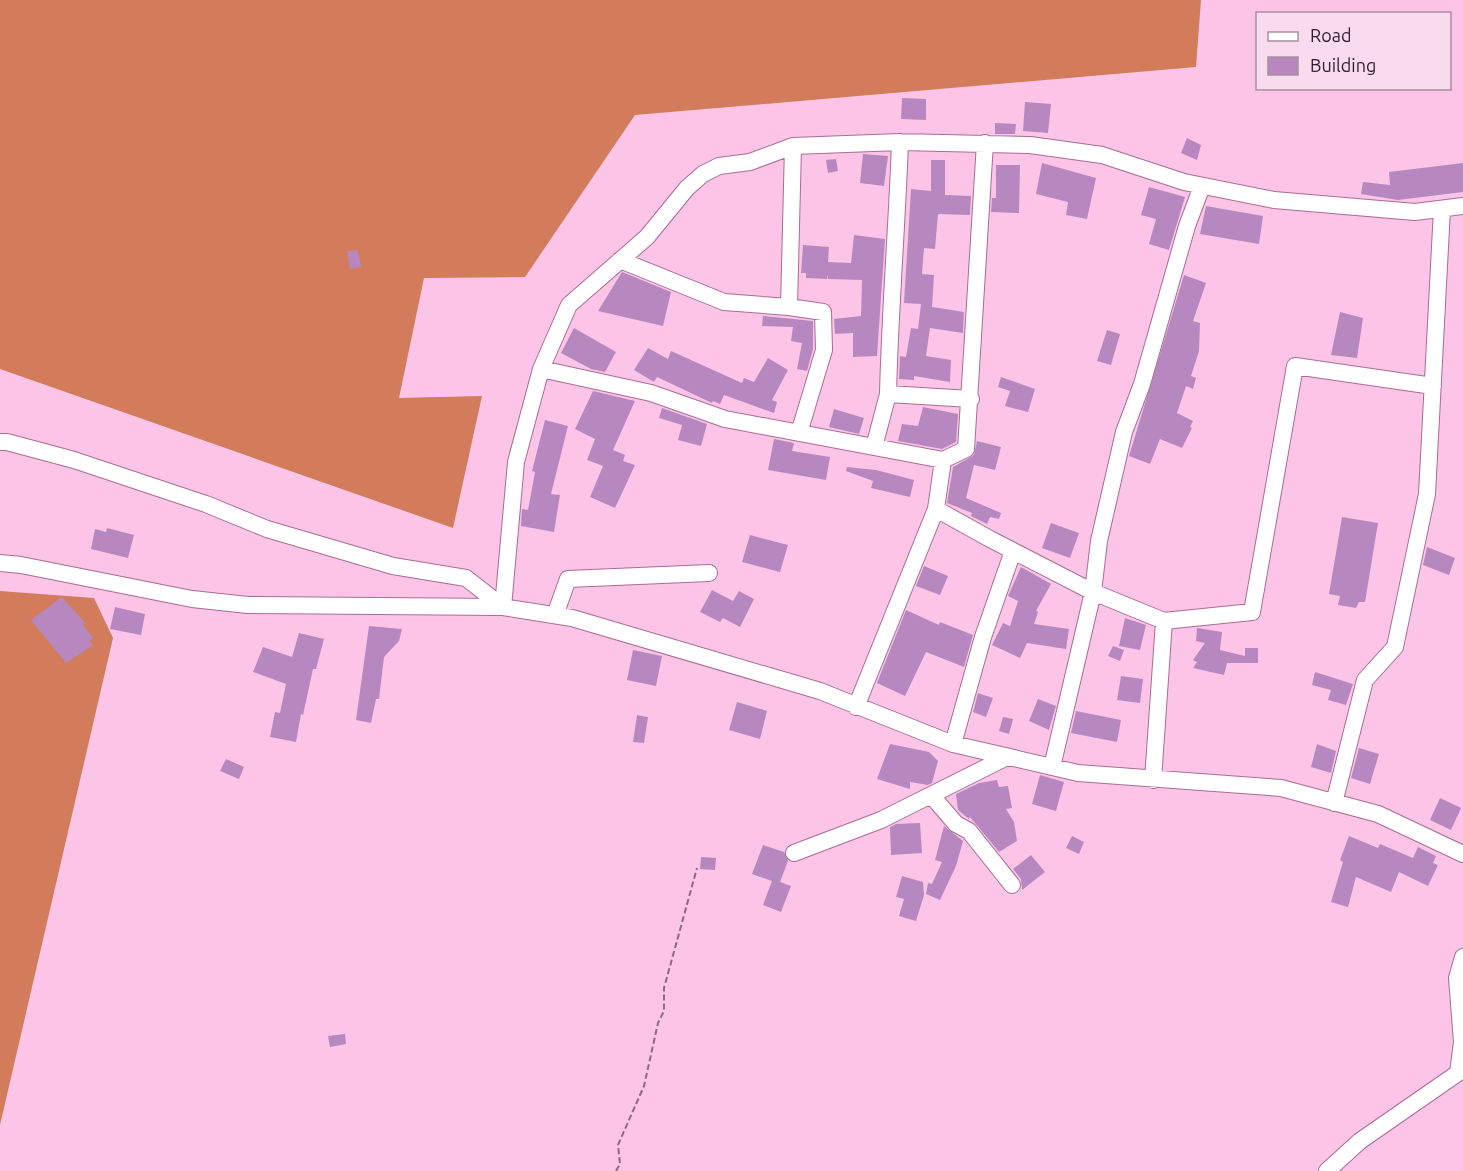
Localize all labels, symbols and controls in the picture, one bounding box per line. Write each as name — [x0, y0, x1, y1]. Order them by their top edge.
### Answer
legend — [1256, 12, 1451, 90]
text: Road — [1310, 25, 1352, 45]
text: Building — [1310, 55, 1376, 75]

